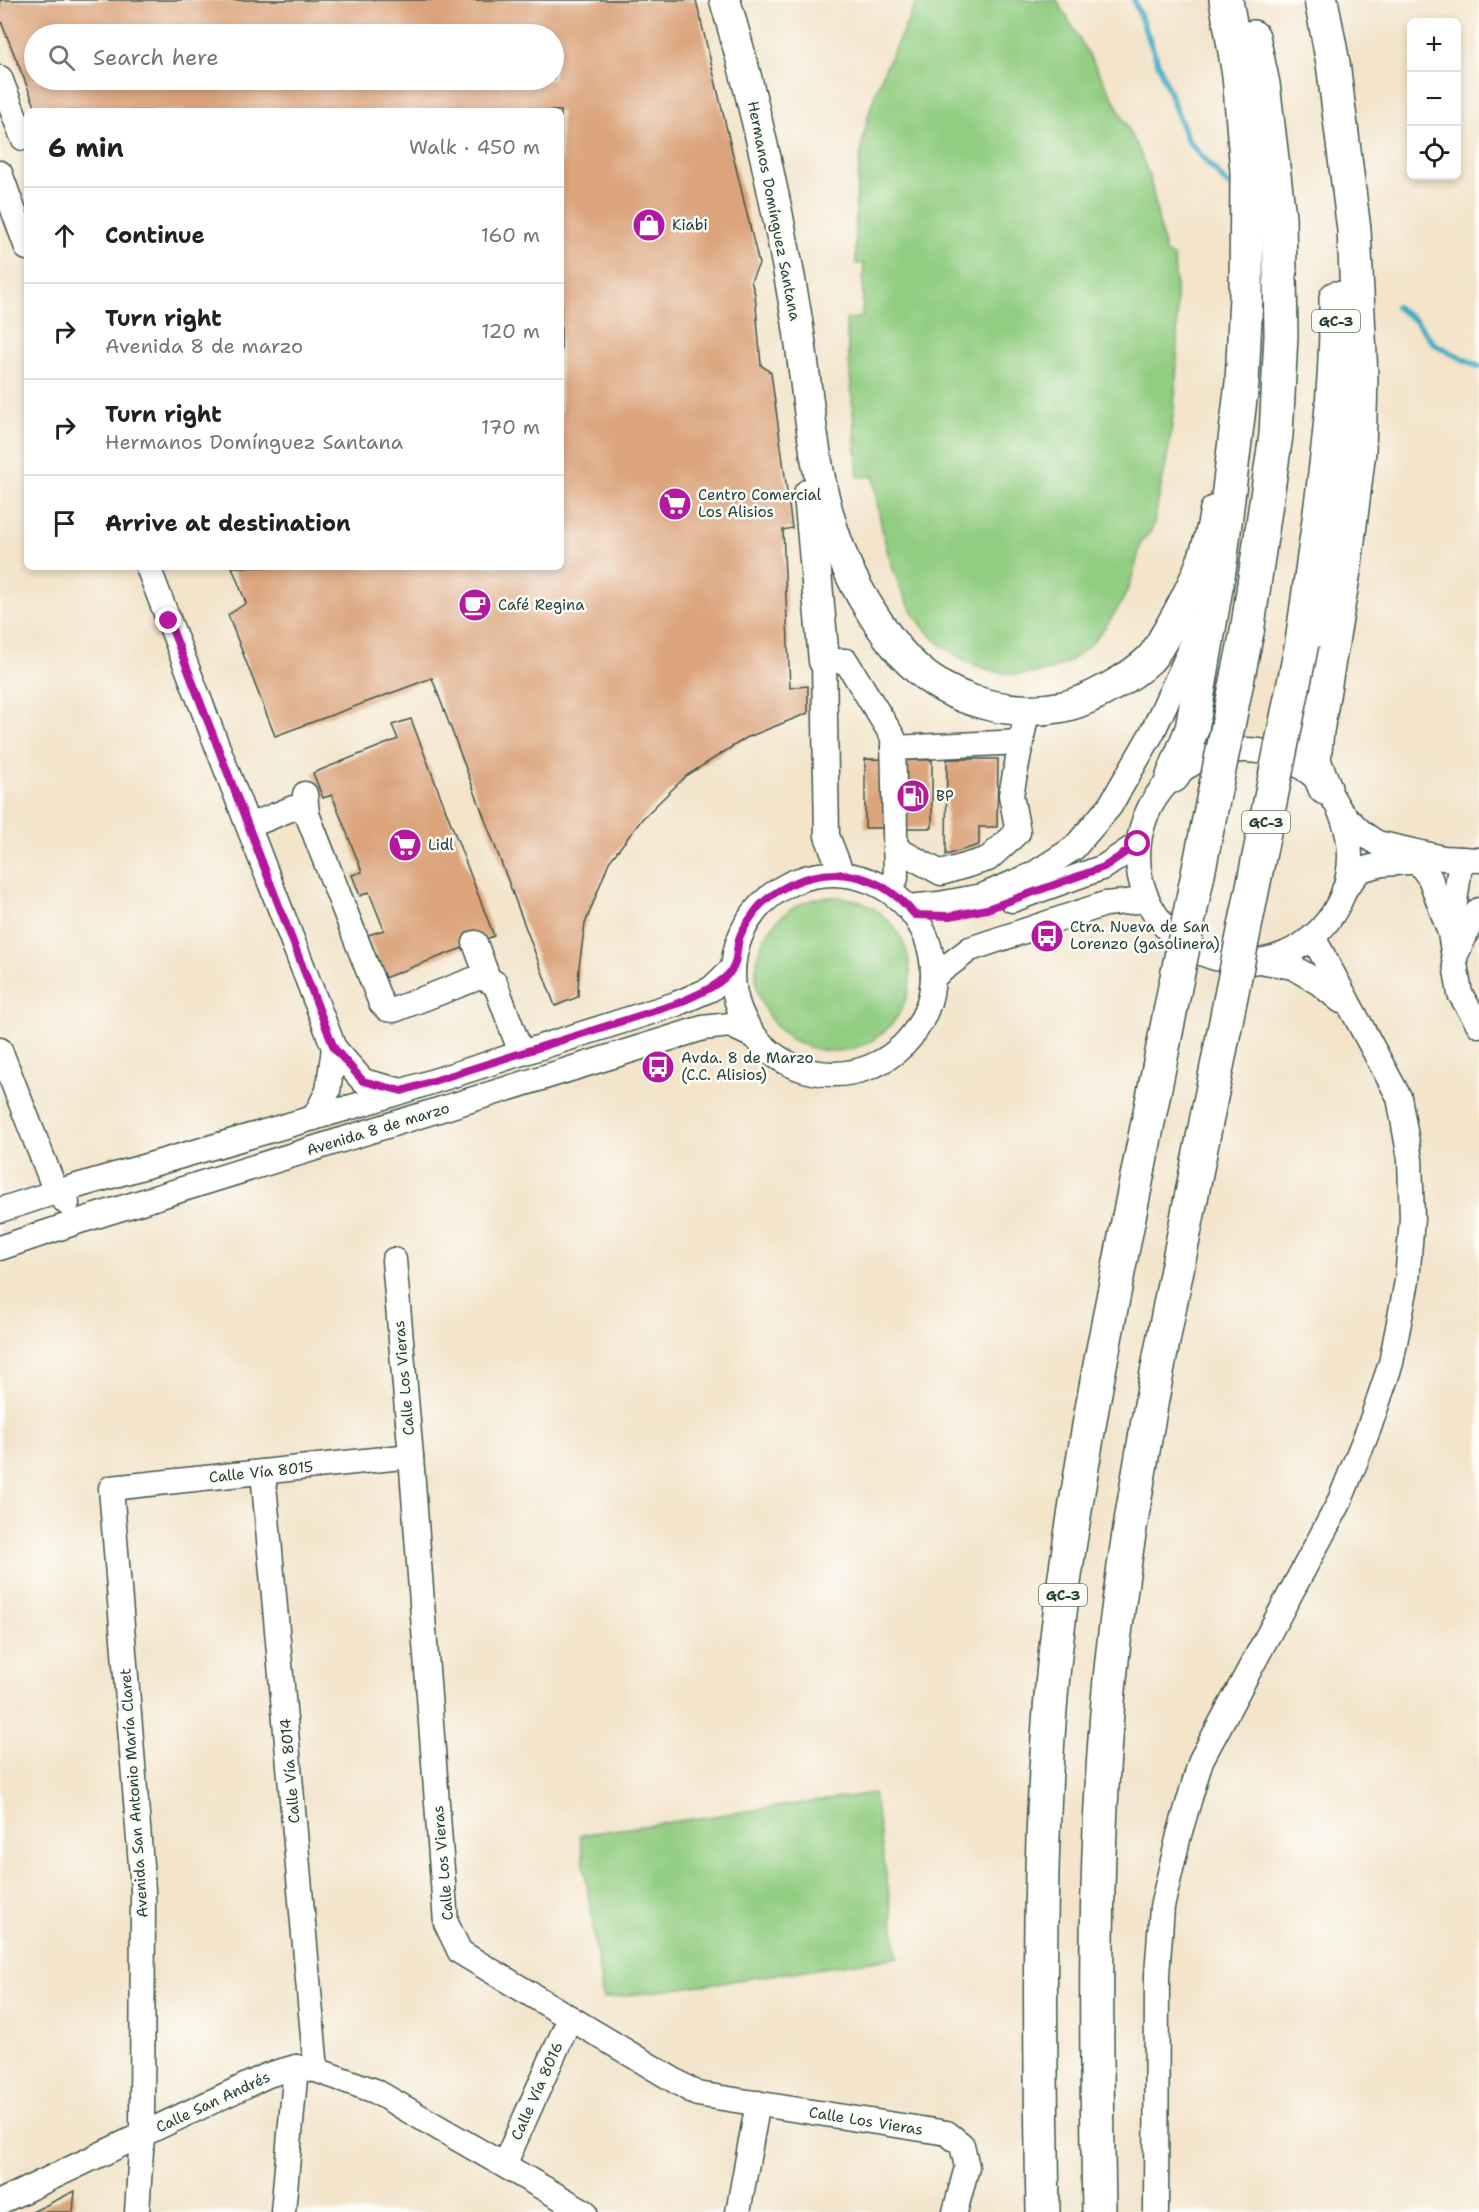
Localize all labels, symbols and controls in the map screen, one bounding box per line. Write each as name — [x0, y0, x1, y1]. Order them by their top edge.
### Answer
map controls — [1407, 18, 1461, 180]
button: + — [1407, 18, 1461, 72]
search box — [24, 24, 564, 90]
icon: search — [45, 41, 78, 74]
text: Search here — [93, 43, 219, 72]
button: − — [1407, 72, 1461, 126]
street label: Hermanos Domínguez Santana — [743, 99, 805, 323]
button: locate — [1407, 126, 1461, 180]
text: 6 min — [48, 130, 124, 165]
text: Walk · 450 m — [409, 134, 540, 160]
shop icon: Kiabi — [631, 207, 667, 243]
place label: Kiabi — [672, 215, 708, 235]
icon: ahead — [48, 219, 81, 252]
text: Continue — [105, 221, 205, 250]
text: 160 m — [481, 222, 540, 248]
text: Turn right — [105, 304, 222, 333]
road number: GC-3 — [1312, 310, 1360, 332]
icon: right — [48, 315, 81, 348]
text: 120 m — [481, 318, 540, 344]
text: Avenida 8 de marzo — [105, 333, 303, 359]
text: Turn right — [105, 400, 222, 429]
icon: right — [48, 411, 81, 444]
text: 170 m — [481, 414, 540, 440]
text: Hermanos Domínguez Santana — [105, 429, 403, 455]
place label: Centro Comercial Los Alisios — [698, 485, 822, 522]
supermarket icon: Centro Comercial Los Alisios — [657, 486, 693, 522]
icon: arrive — [48, 507, 81, 540]
text: Arrive at destination — [105, 509, 351, 538]
cafe icon: Café Regina — [457, 587, 493, 623]
place label: Café Regina — [498, 595, 585, 615]
route end — [155, 607, 181, 633]
fuel station icon: BP — [895, 778, 931, 814]
place label: BP — [936, 786, 954, 806]
road number: GC-3 — [1242, 811, 1290, 833]
supermarket icon: Lidl — [387, 827, 423, 863]
route start — [1124, 830, 1150, 856]
place label: Lidl — [428, 835, 454, 855]
place label: Ctra. Nueva de San Lorenzo (gasolinera) — [1070, 917, 1220, 954]
bus stop icon: Ctra. Nueva de San Lorenzo (gasolinera) — [1029, 918, 1065, 954]
place label: Avda. 8 de Marzo (C.C. Alisios) — [681, 1048, 814, 1085]
bus stop icon: Avda. 8 de Marzo (C.C. Alisios) — [640, 1049, 676, 1085]
street label: Avenida 8 de marzo — [304, 1098, 452, 1160]
street label: Calle Los Vieras — [389, 1320, 419, 1436]
street label: Calle Vía 8015 — [208, 1457, 314, 1487]
road number: GC-3 — [1039, 1584, 1087, 1606]
street label: Avenida San Antonio María Claret — [115, 1667, 153, 1919]
street label: Calle Vía 8014 — [275, 1718, 305, 1824]
street label: Calle Los Vieras — [428, 1805, 458, 1921]
street label: Calle Vía 8016 — [506, 2039, 568, 2143]
street label: Calle San Andrés — [153, 2067, 273, 2137]
street label: Calle Los Vieras — [808, 2102, 924, 2140]

